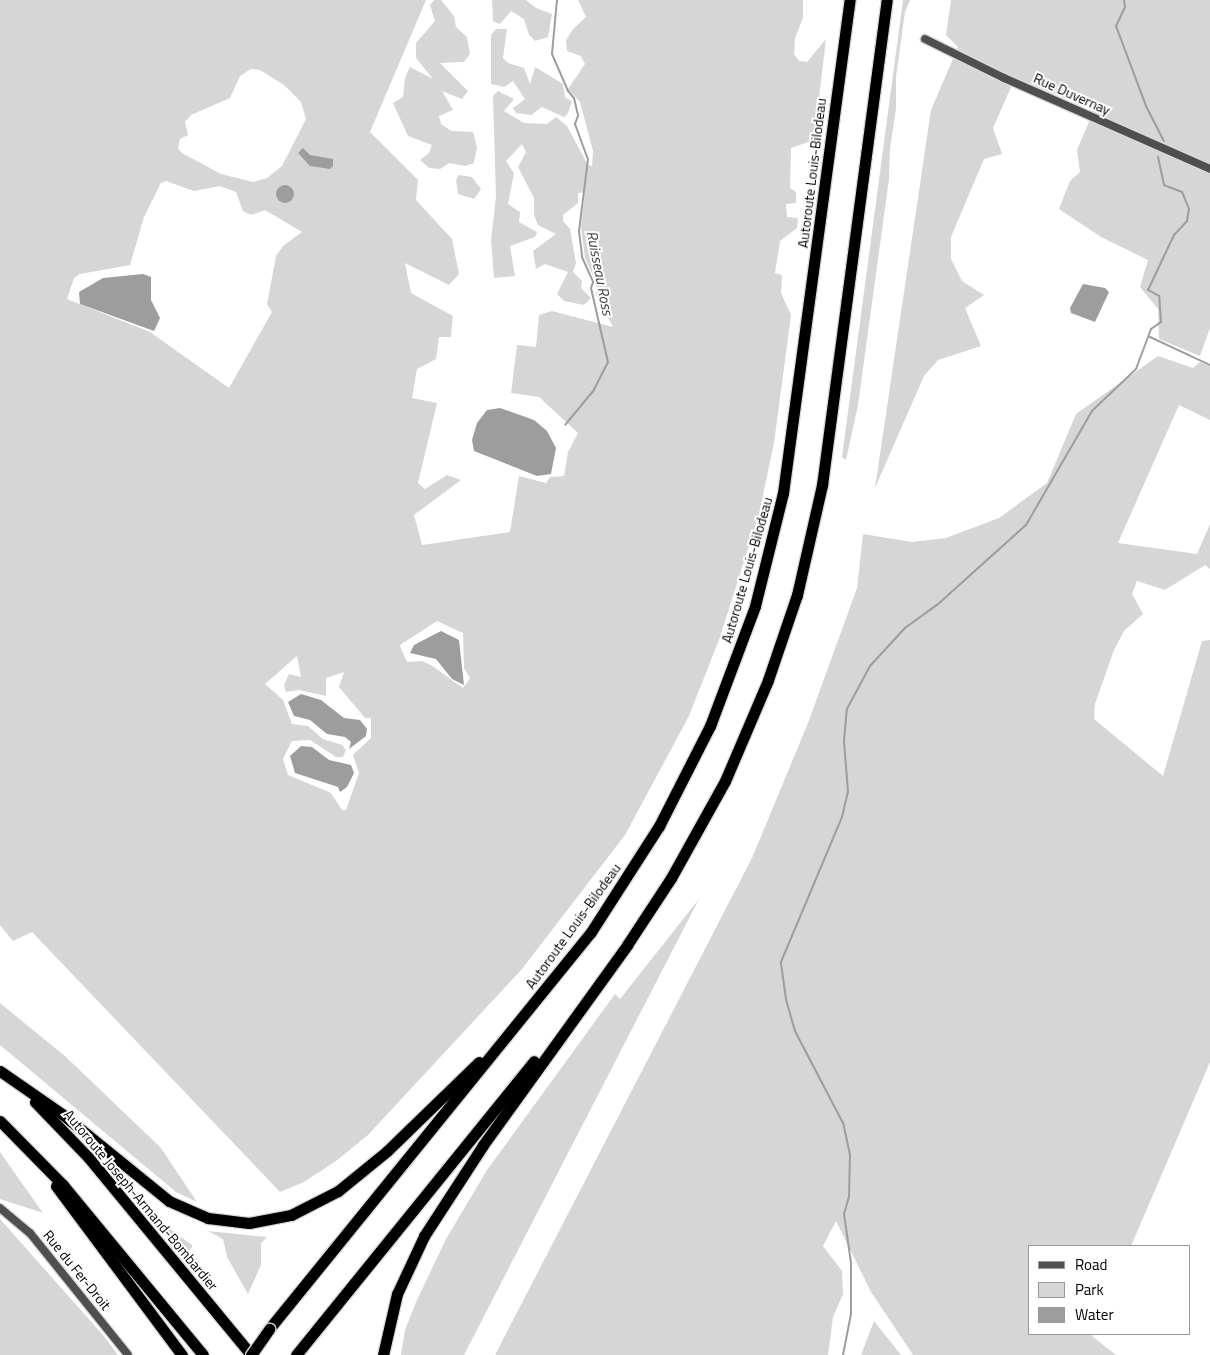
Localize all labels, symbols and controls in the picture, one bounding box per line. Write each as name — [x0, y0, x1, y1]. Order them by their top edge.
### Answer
street label: Rue Duvernay — [1031, 70, 1113, 118]
street label: Autoroute Louis-Bilodeau — [794, 97, 830, 249]
water label: Ruisseau Ross — [583, 229, 617, 317]
street label: Autoroute Louis-Bilodeau — [718, 495, 776, 645]
street label: Autoroute Louis-Bilodeau — [522, 860, 624, 992]
street label: Autoroute Joseph-Armand-Bombardier — [60, 1106, 222, 1294]
street label: Rue du Fer-Droit — [40, 1227, 114, 1313]
legend — [1028, 1245, 1190, 1335]
text: Road — [1075, 1253, 1107, 1276]
text: Park — [1075, 1278, 1104, 1301]
text: Water — [1075, 1303, 1114, 1326]

